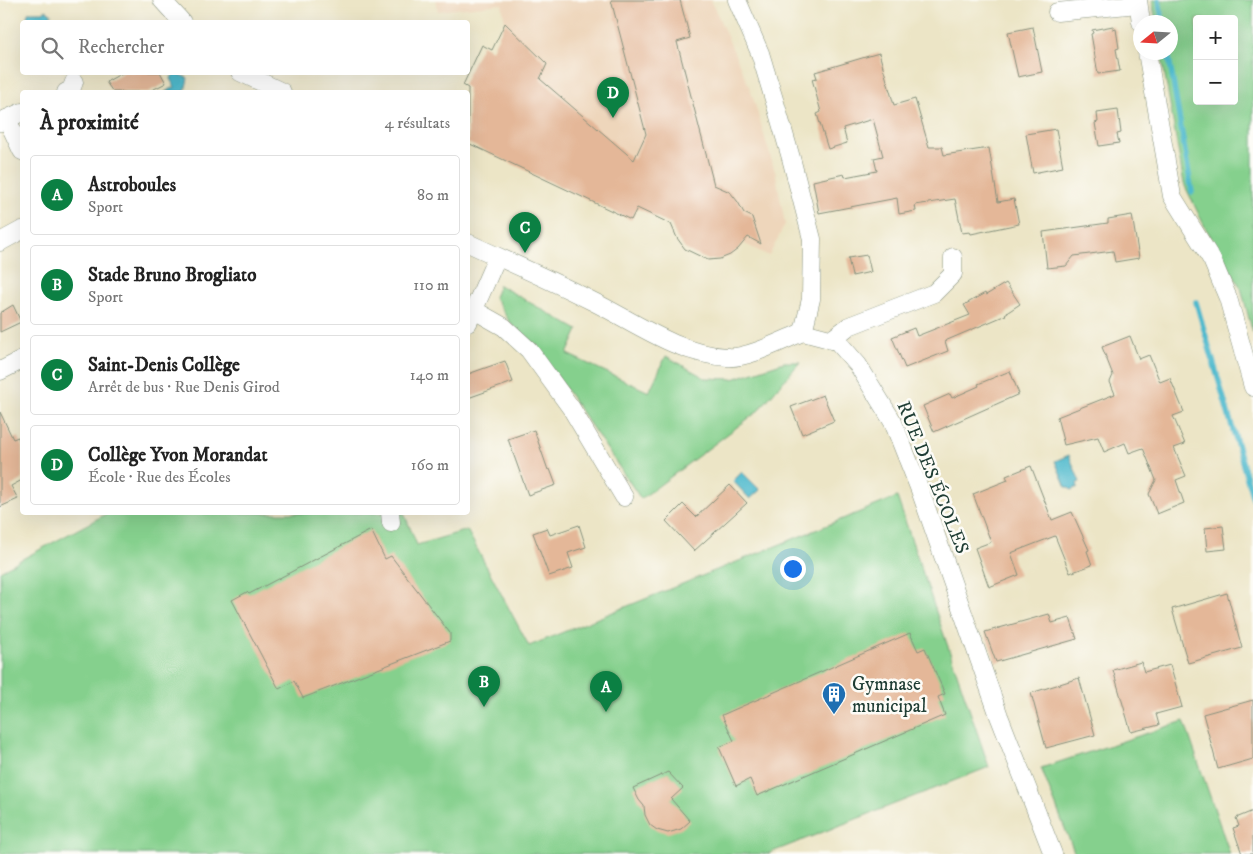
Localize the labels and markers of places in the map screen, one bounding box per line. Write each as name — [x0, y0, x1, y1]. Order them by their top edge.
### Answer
pin: D — [597, 77, 629, 118]
pin: C — [509, 212, 541, 253]
pin: B — [468, 666, 500, 707]
pin: A — [590, 671, 622, 712]
place label: Gymnase municipal — [852, 673, 927, 718]
building icon: Gymnase municipal — [821, 681, 847, 715]

